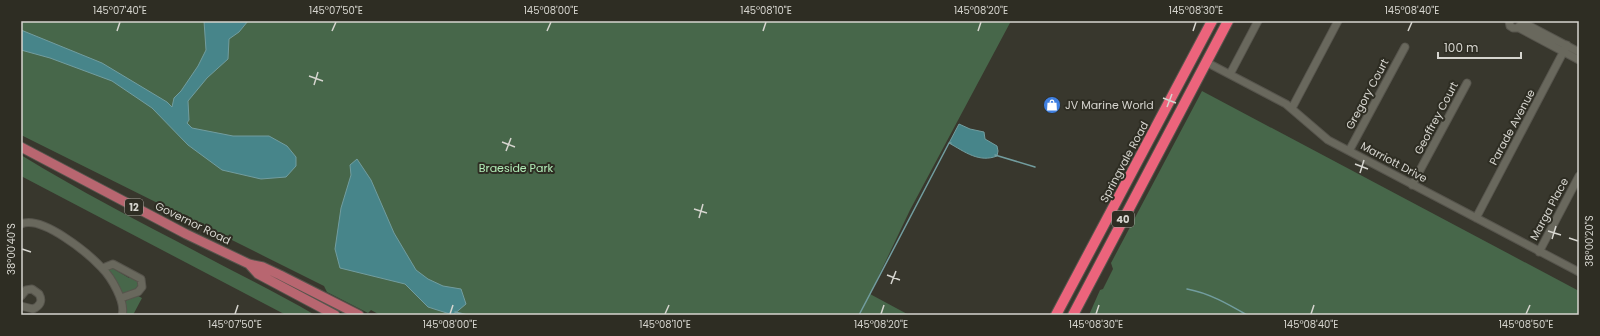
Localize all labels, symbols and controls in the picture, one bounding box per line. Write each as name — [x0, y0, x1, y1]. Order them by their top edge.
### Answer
text: 145°07'40"E — [93, 3, 147, 18]
text: 145°07'50"E — [309, 3, 363, 18]
text: 145°08'00"E — [524, 3, 578, 18]
text: 145°08'10"E — [740, 3, 792, 18]
text: 145°08'20"E — [954, 3, 1008, 18]
text: 145°08'30"E — [1169, 3, 1223, 18]
text: 145°08'40"E — [1385, 3, 1439, 18]
scale bar — [1438, 34, 1521, 60]
text: 100 m — [1444, 39, 1478, 56]
street label: Gregory Court — [1342, 56, 1392, 132]
street label: Geoffrey Court — [1410, 79, 1462, 157]
street label: Parade Avenue — [1485, 86, 1539, 168]
shop icon: JV Marine World — [1042, 95, 1062, 115]
place label: JV Marine World — [1065, 97, 1154, 113]
street label: Springvale Road — [1096, 119, 1152, 205]
street label: Marriott Drive — [1358, 138, 1430, 186]
park label: Braeside Park — [479, 160, 553, 176]
street label: Marga Place — [1526, 175, 1572, 243]
street label: Governor Road — [152, 198, 234, 248]
road number: 12 — [125, 199, 143, 215]
road number: 40 — [1112, 211, 1134, 227]
text: 38°00'20"S — [1582, 215, 1597, 267]
text: 38°00'40"S — [4, 223, 19, 275]
text: 145°07'50"E — [208, 317, 262, 332]
text: 145°08'00"E — [423, 317, 477, 332]
text: 145°08'10"E — [639, 317, 691, 332]
text: 145°08'20"E — [854, 317, 908, 332]
text: 145°08'30"E — [1069, 317, 1123, 332]
text: 145°08'40"E — [1284, 317, 1338, 332]
text: 145°08'50"E — [1499, 317, 1553, 332]

